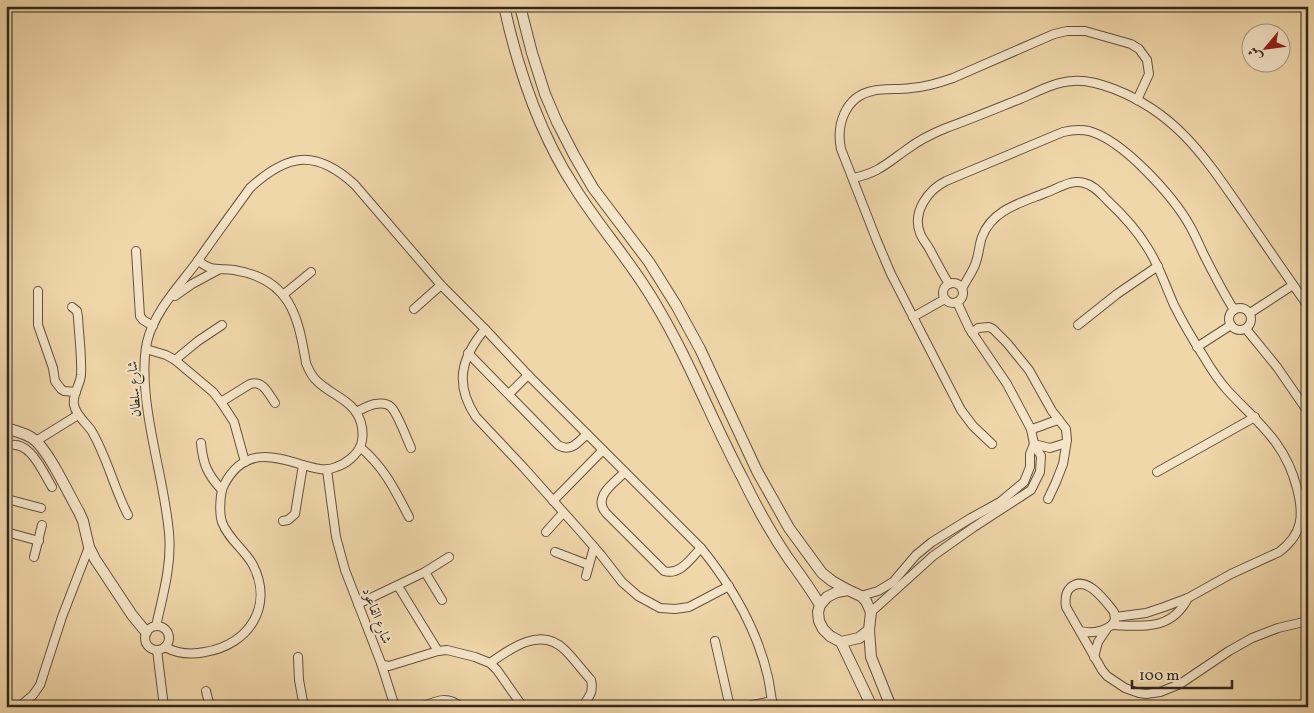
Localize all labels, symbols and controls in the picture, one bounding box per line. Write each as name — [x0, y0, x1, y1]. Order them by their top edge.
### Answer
north arrow — [1242, 22, 1292, 72]
text: ش — [1244, 43, 1268, 64]
street label: شارع سلطان — [124, 360, 147, 418]
street label: شارع القاعود — [356, 585, 395, 647]
scale bar — [1132, 658, 1232, 690]
text: 100 m — [1139, 666, 1179, 687]

